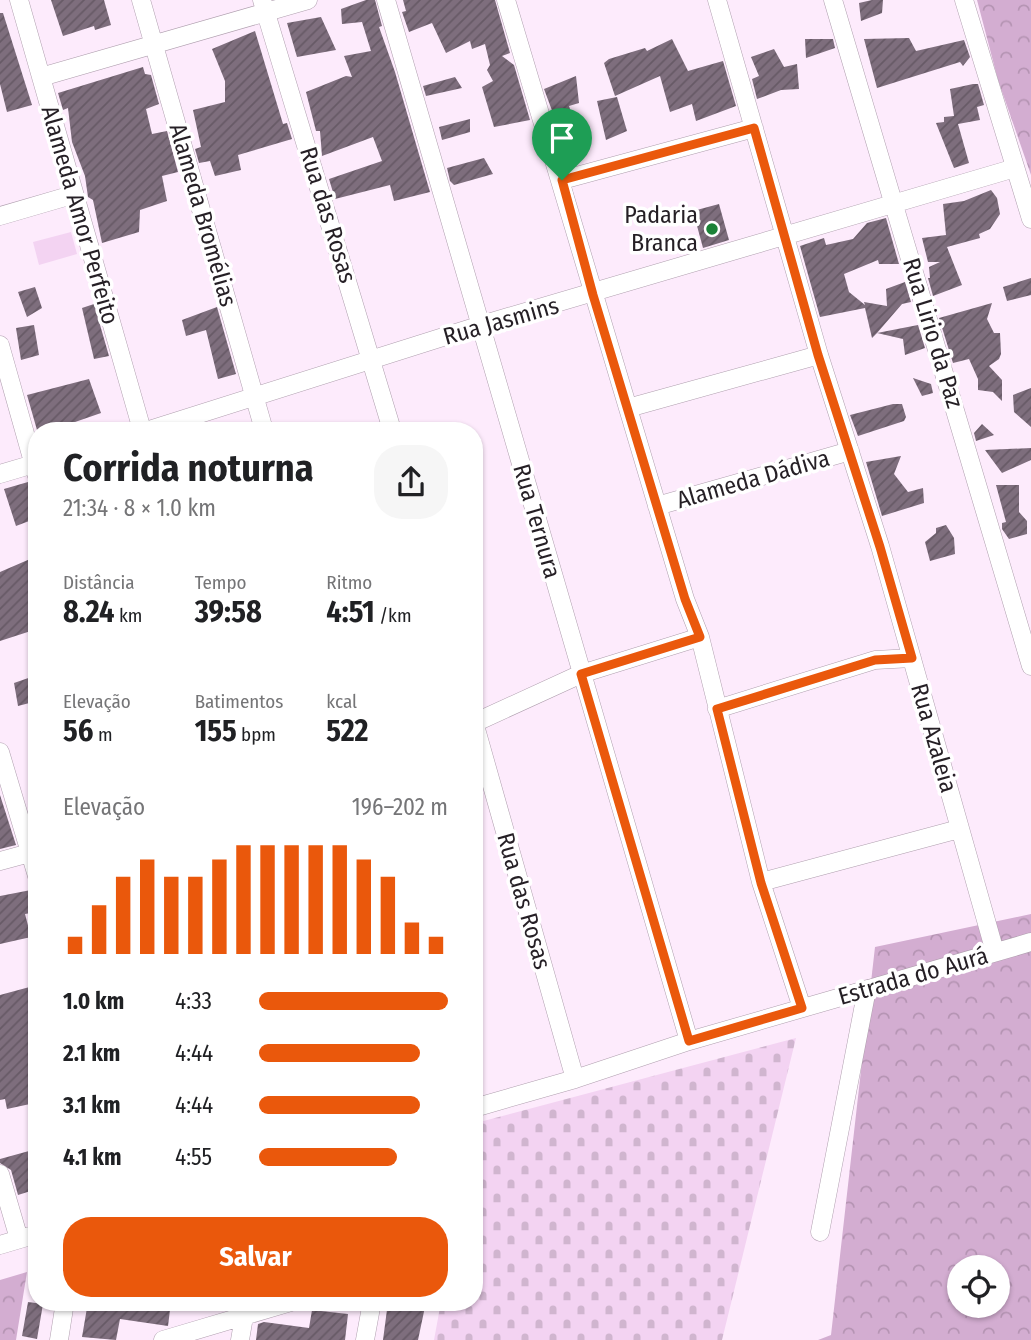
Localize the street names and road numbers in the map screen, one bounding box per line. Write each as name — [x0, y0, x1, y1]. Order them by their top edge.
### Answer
street label: Alameda Amor Perfeito — [35, 102, 125, 328]
street label: Alameda Bromélias — [163, 120, 243, 310]
street label: Rua das Rosas — [294, 144, 362, 286]
street label: Rua Lirio da Paz — [897, 255, 969, 411]
street label: Rua Jasmins — [440, 291, 562, 351]
street label: Alameda Dádiva — [673, 444, 833, 514]
street label: Rua Ternura — [507, 461, 567, 581]
street label: Rua Azaleia — [905, 680, 963, 796]
street label: Rua das Rosas — [491, 830, 557, 972]
street label: Estrada do Aurá — [835, 941, 991, 1011]

